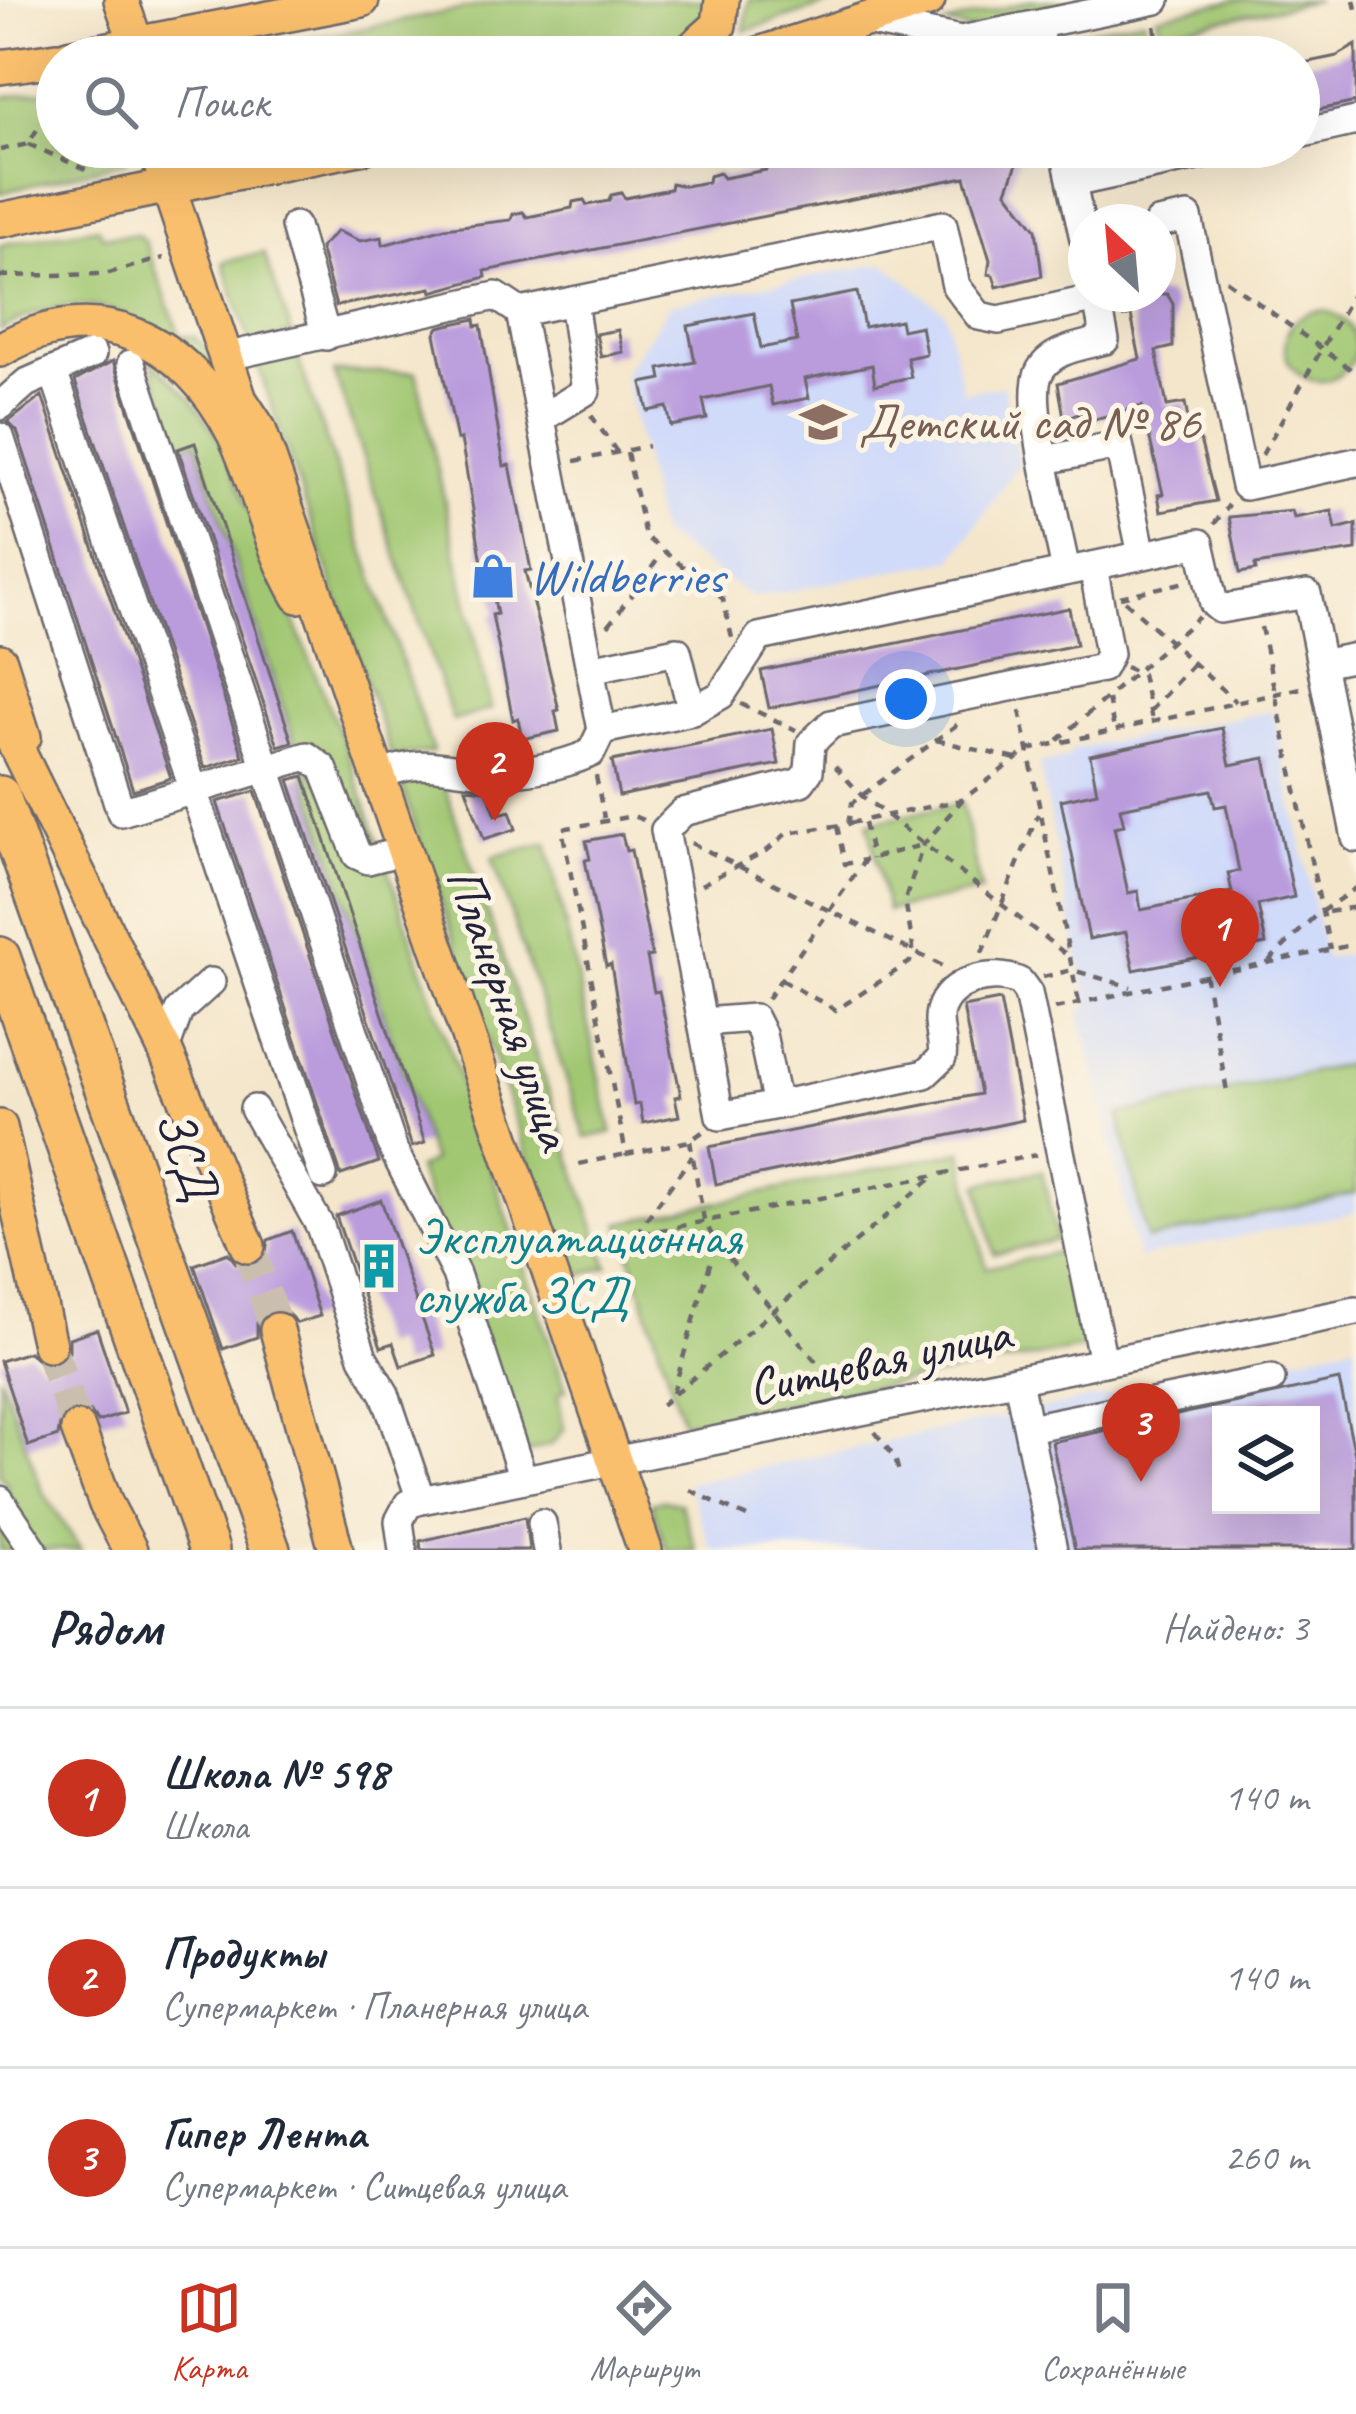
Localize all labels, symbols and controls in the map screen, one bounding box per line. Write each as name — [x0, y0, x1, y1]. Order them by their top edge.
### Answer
search box — [36, 36, 1320, 168]
icon: search — [78, 69, 144, 135]
text: Поиск — [174, 74, 269, 131]
north arrow — [1068, 204, 1176, 312]
place label: Детский сад № 86 — [859, 390, 1202, 454]
school or university icon: Детский сад № 86 — [798, 397, 848, 447]
place label: Wildberries — [529, 544, 729, 608]
shop icon: Wildberries — [468, 551, 518, 601]
your location — [876, 669, 936, 729]
pin: 2 — [456, 722, 534, 821]
street label: Планерная улица — [432, 859, 589, 1161]
pin: 1 — [1181, 888, 1259, 987]
street label: ЗСД — [141, 1100, 234, 1211]
place label: Эксплуатационная служба ЗСД — [415, 1205, 743, 1328]
building icon: Эксплуатационная служба ЗСД — [354, 1241, 404, 1291]
street label: Ситцевая улица — [742, 1300, 1020, 1419]
pin: 3 — [1102, 1383, 1180, 1482]
map controls — [1212, 1406, 1320, 1514]
button: layers — [1212, 1406, 1320, 1514]
text: Рядом — [48, 1596, 162, 1660]
text: Найдено: 3 — [1163, 1604, 1308, 1653]
text: Школа № 598 — [162, 1745, 388, 1802]
text: 1 — [78, 1773, 96, 1822]
text: 140 m — [1224, 1773, 1308, 1822]
text: Школа — [162, 1802, 248, 1851]
text: Продукты — [162, 1925, 324, 1982]
text: 2 — [78, 1953, 96, 2002]
text: 140 m — [1224, 1953, 1308, 2002]
text: Супермаркет · Планерная улица — [162, 1982, 587, 2031]
text: Гипер Лента — [162, 2105, 366, 2162]
text: 3 — [78, 2133, 96, 2182]
text: 260 m — [1224, 2133, 1308, 2182]
text: Супермаркет · Ситцевая улица — [162, 2162, 566, 2211]
tab: Карта — [171, 2275, 247, 2389]
tab: Маршрут — [590, 2275, 699, 2389]
tab: Сохранённые — [1041, 2275, 1185, 2389]

